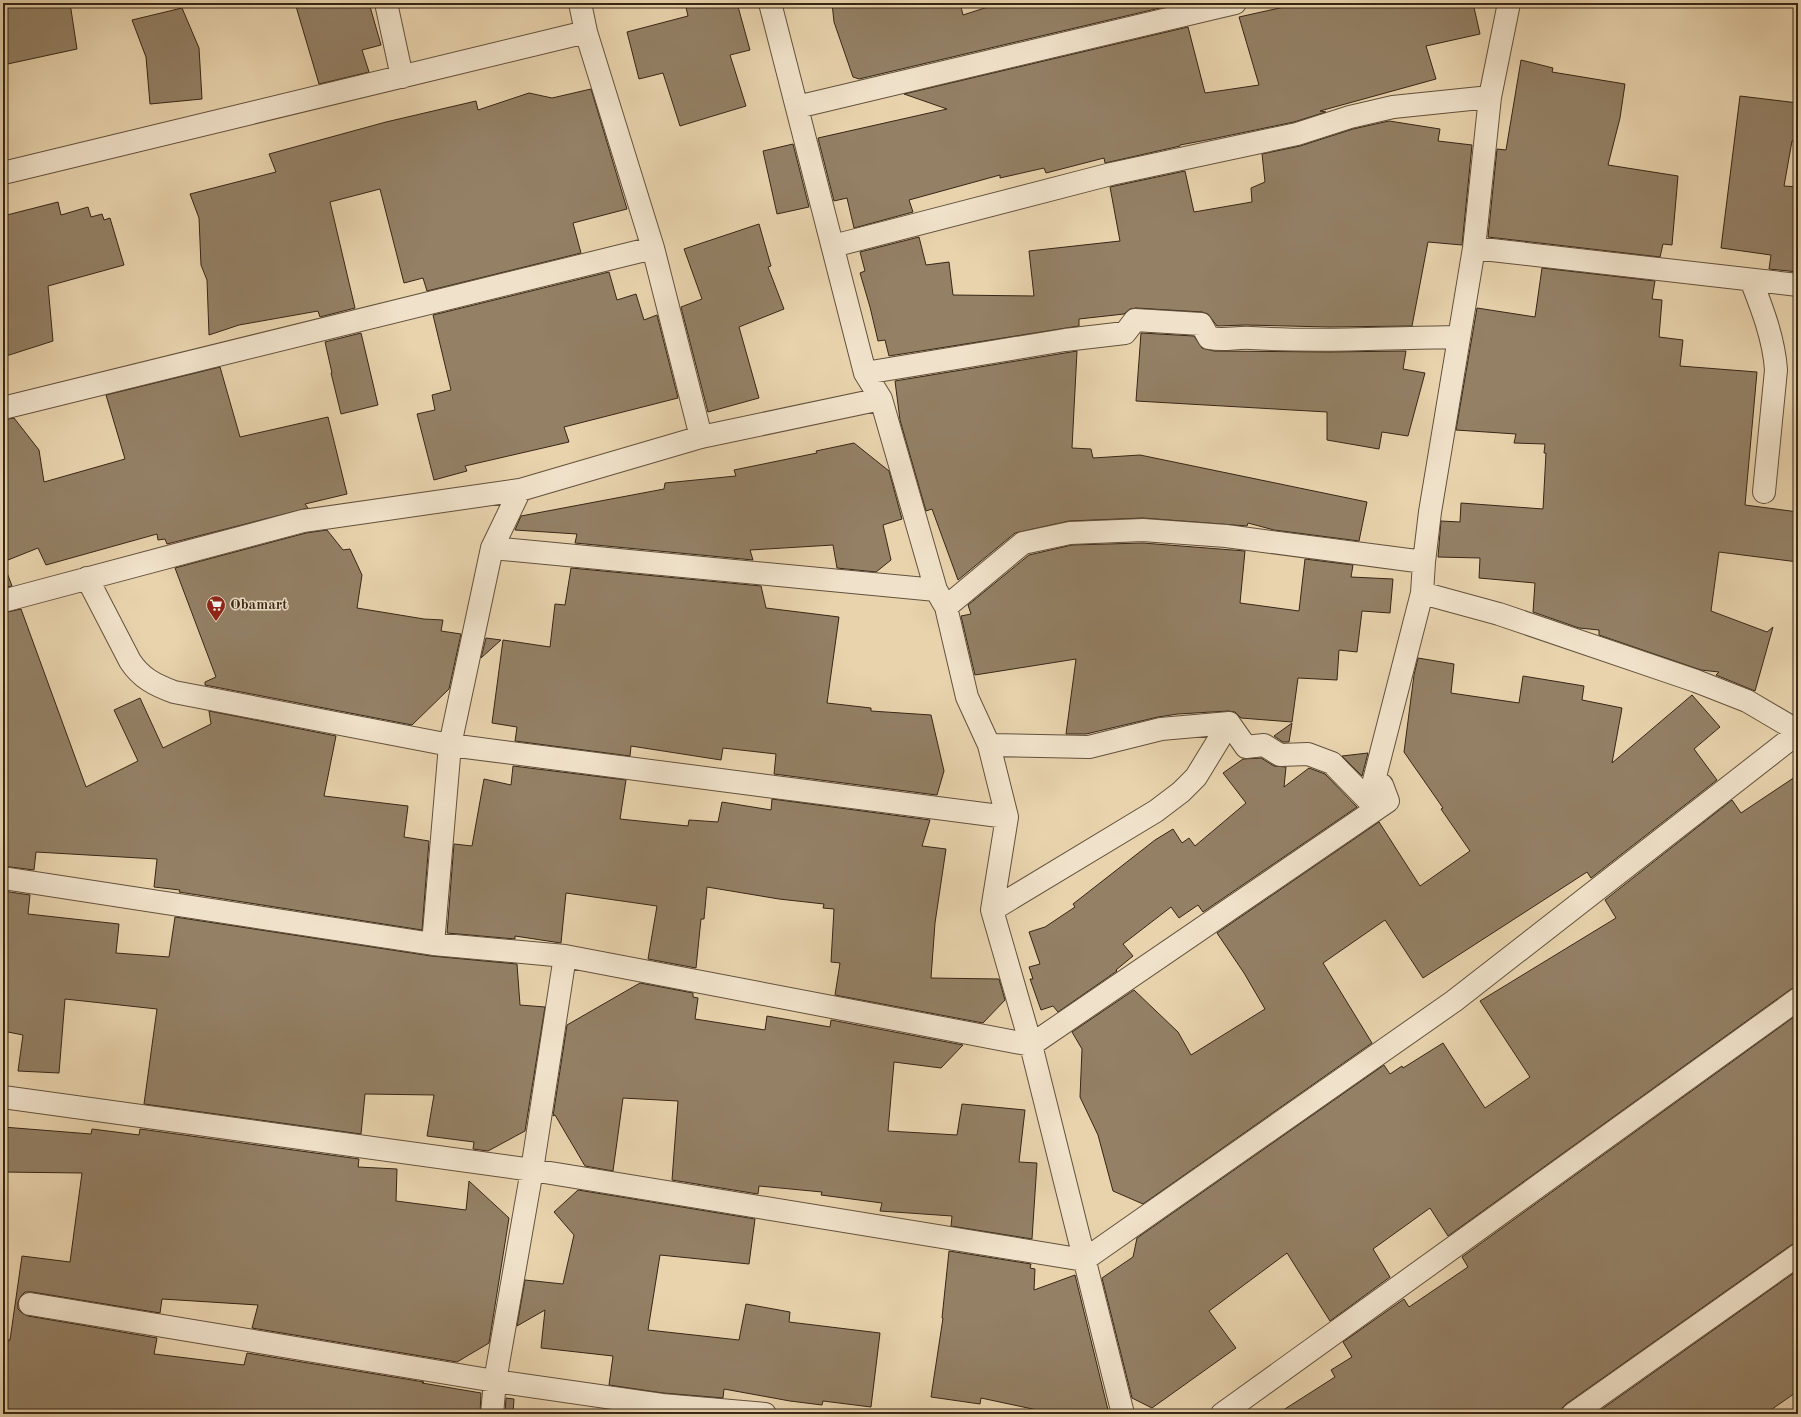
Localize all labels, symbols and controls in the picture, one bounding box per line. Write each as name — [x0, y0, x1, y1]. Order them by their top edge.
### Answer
supermarket icon: Obamart — [205, 594, 227, 622]
place label: Obamart — [230, 598, 288, 613]

